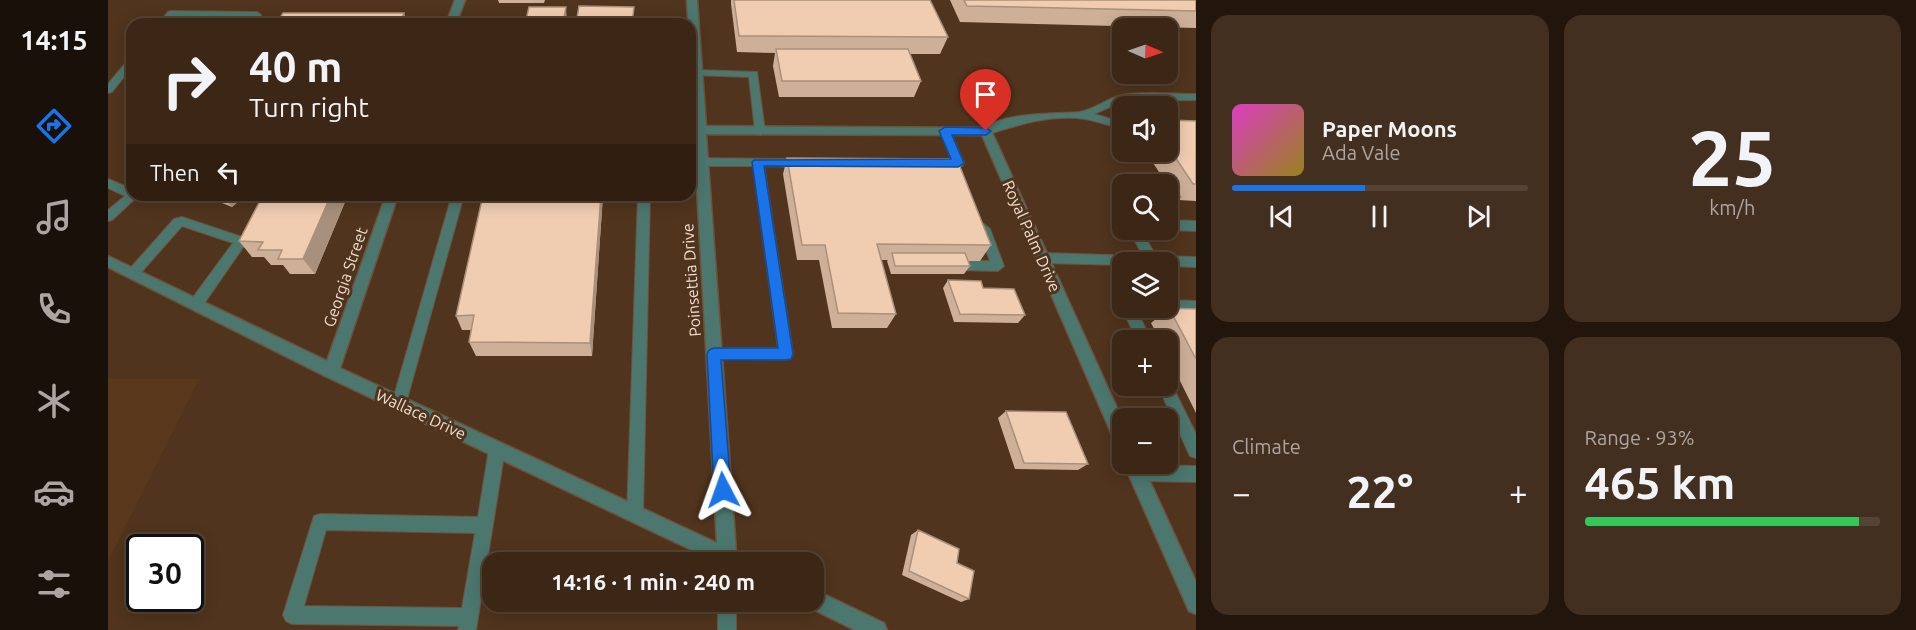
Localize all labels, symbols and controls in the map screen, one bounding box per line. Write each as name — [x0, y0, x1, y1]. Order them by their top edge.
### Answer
north arrow — [1112, 18, 1178, 84]
map controls — [1112, 18, 1178, 474]
text: 14:15 — [20, 25, 88, 55]
icon: right — [150, 42, 228, 120]
text: 40 m — [249, 43, 343, 90]
pin — [960, 69, 1011, 131]
icon: arrive — [969, 78, 1002, 111]
text: Turn right — [249, 92, 369, 122]
button: sound — [1112, 96, 1178, 162]
icon: directions — [33, 105, 75, 147]
text: 25 — [1688, 113, 1776, 201]
text: Paper Moons — [1322, 116, 1457, 141]
text: Ada Vale — [1322, 141, 1400, 164]
icon: left — [212, 156, 245, 189]
text: Then — [150, 160, 200, 185]
button: search — [1112, 174, 1178, 240]
street label: Royal Palm Drive — [999, 177, 1065, 295]
icon: music — [33, 196, 75, 238]
text: km/h — [1709, 196, 1755, 219]
icon: previous — [1265, 200, 1298, 233]
icon: pause — [1363, 200, 1396, 233]
icon: next — [1462, 200, 1495, 233]
street label: Poinsettia Drive — [678, 223, 704, 337]
street label: Georgia Street — [319, 224, 371, 329]
button: layers — [1112, 252, 1178, 318]
icon: phone — [33, 288, 75, 330]
button: + — [1112, 330, 1178, 396]
icon: climate — [33, 380, 75, 422]
street label: Wallace Drive — [373, 385, 469, 443]
button: − — [1112, 408, 1178, 474]
text: Range · 93% — [1585, 426, 1695, 449]
text: Climate — [1232, 435, 1301, 458]
text: 465 km — [1585, 457, 1735, 508]
position arrow — [691, 458, 755, 522]
text: 22° — [1346, 466, 1413, 517]
icon: car — [33, 471, 75, 513]
text: − — [1232, 474, 1251, 511]
text: + — [1509, 474, 1528, 511]
speed limit sign: 30 — [126, 534, 204, 612]
icon: filters — [33, 563, 75, 605]
text: 14:16 · 1 min · 240 m — [551, 569, 755, 594]

